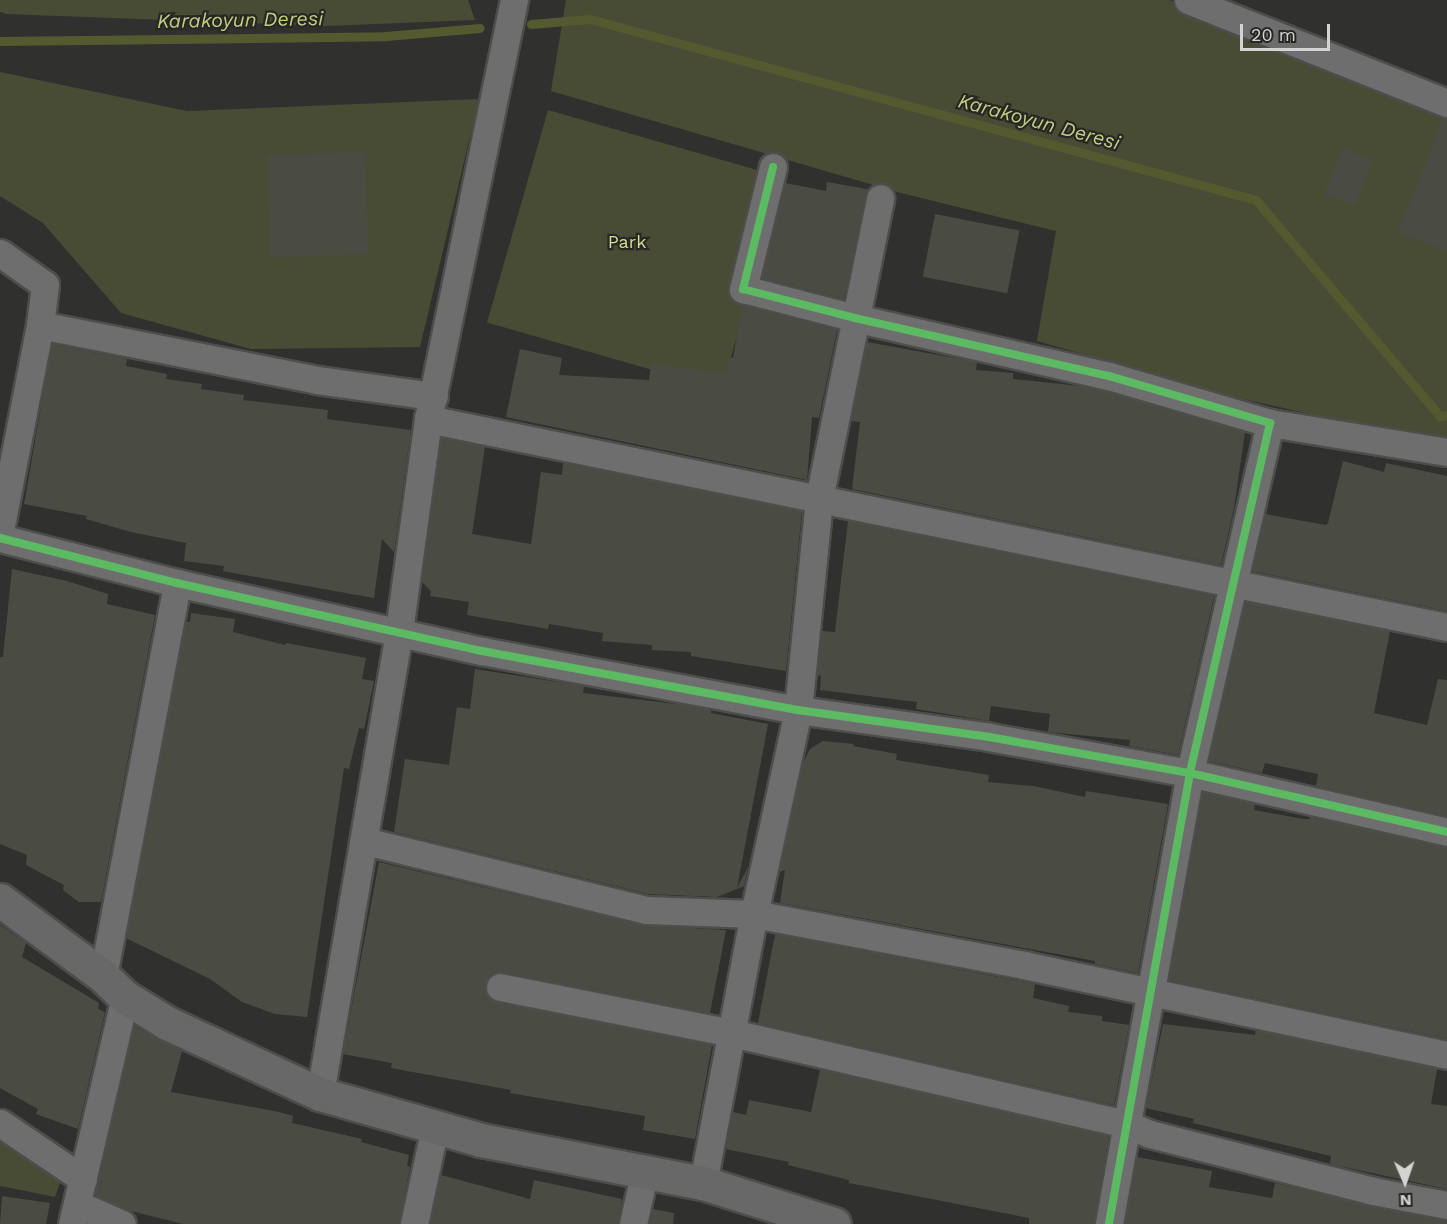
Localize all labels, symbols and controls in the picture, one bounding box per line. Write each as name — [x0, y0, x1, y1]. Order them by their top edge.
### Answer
water label: Karakoyun Deresi — [157, 7, 323, 33]
scale bar — [1243, 12, 1333, 50]
text: 20 m — [1251, 24, 1296, 45]
water label: Karakoyun Deresi — [956, 89, 1122, 155]
park label: Park — [608, 231, 646, 253]
north arrow — [1375, 1152, 1435, 1212]
text: N — [1399, 1191, 1412, 1210]

